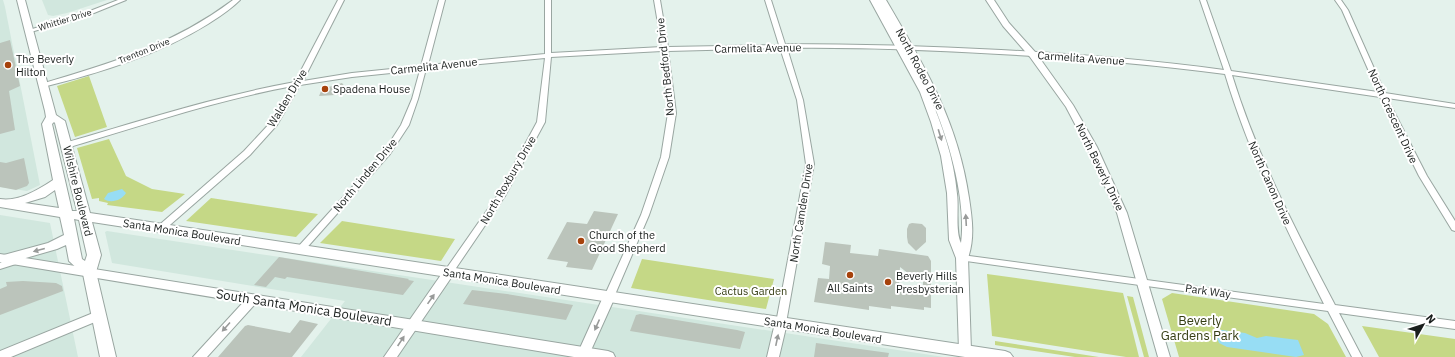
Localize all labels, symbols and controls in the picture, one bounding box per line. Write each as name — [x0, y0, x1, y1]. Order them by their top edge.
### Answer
street label: Whittier Drive — [37, 6, 93, 33]
street label: North Bedford Drive — [653, 17, 677, 117]
street label: North Rodeo Drive — [893, 26, 947, 112]
street label: Trenton Drive — [117, 35, 171, 66]
street label: Carmelita Avenue — [714, 40, 802, 56]
street label: Carmelita Avenue — [1037, 48, 1125, 68]
place label: The Beverly Hilton — [16, 52, 75, 79]
street label: Carmelita Avenue — [390, 54, 478, 78]
marker: The Beverly Hilton — [3, 60, 13, 70]
street label: Walden Drive — [264, 66, 310, 130]
street label: North Crescent Drive — [1365, 67, 1421, 165]
place label: Spadena House — [333, 82, 410, 96]
marker: Spadena House — [320, 84, 330, 94]
street label: North Beverly Drive — [1073, 121, 1127, 213]
one-way arrow — [937, 129, 943, 141]
street label: North Roxbury Drive — [477, 133, 539, 227]
street label: North Linden Drive — [330, 135, 400, 215]
street label: North Canon Drive — [1245, 139, 1295, 227]
street label: Wilshire Boulevard — [60, 144, 96, 238]
street label: North Camden Drive — [786, 163, 816, 263]
one-way arrow — [963, 213, 969, 226]
street label: Santa Monica Boulevard — [122, 216, 242, 248]
place label: Church of the Good Shepherd — [589, 228, 666, 255]
marker: Church of the Good Shepherd — [576, 236, 586, 246]
one-way arrow — [32, 247, 44, 253]
street label: Santa Monica Boulevard — [442, 265, 562, 297]
place label: Beverly Hills Presbysterian — [896, 269, 964, 296]
marker: All Saints — [845, 270, 855, 280]
marker: Beverly Hills Presbysterian — [883, 277, 893, 287]
place label: All Saints — [827, 281, 873, 295]
street label: Park Way — [1184, 281, 1232, 301]
park label: Cactus Garden — [715, 284, 787, 298]
street label: South Santa Monica Boulevard — [215, 285, 393, 330]
one-way arrow — [427, 293, 435, 304]
north arrow — [1403, 305, 1443, 345]
text: N — [1423, 311, 1439, 326]
park label: Beverly Gardens Park — [1161, 312, 1239, 344]
street label: Santa Monica Boulevard — [763, 314, 883, 346]
one-way arrow — [593, 319, 600, 331]
one-way arrow — [222, 322, 231, 332]
one-way arrow — [774, 334, 780, 346]
one-way arrow — [397, 336, 405, 346]

